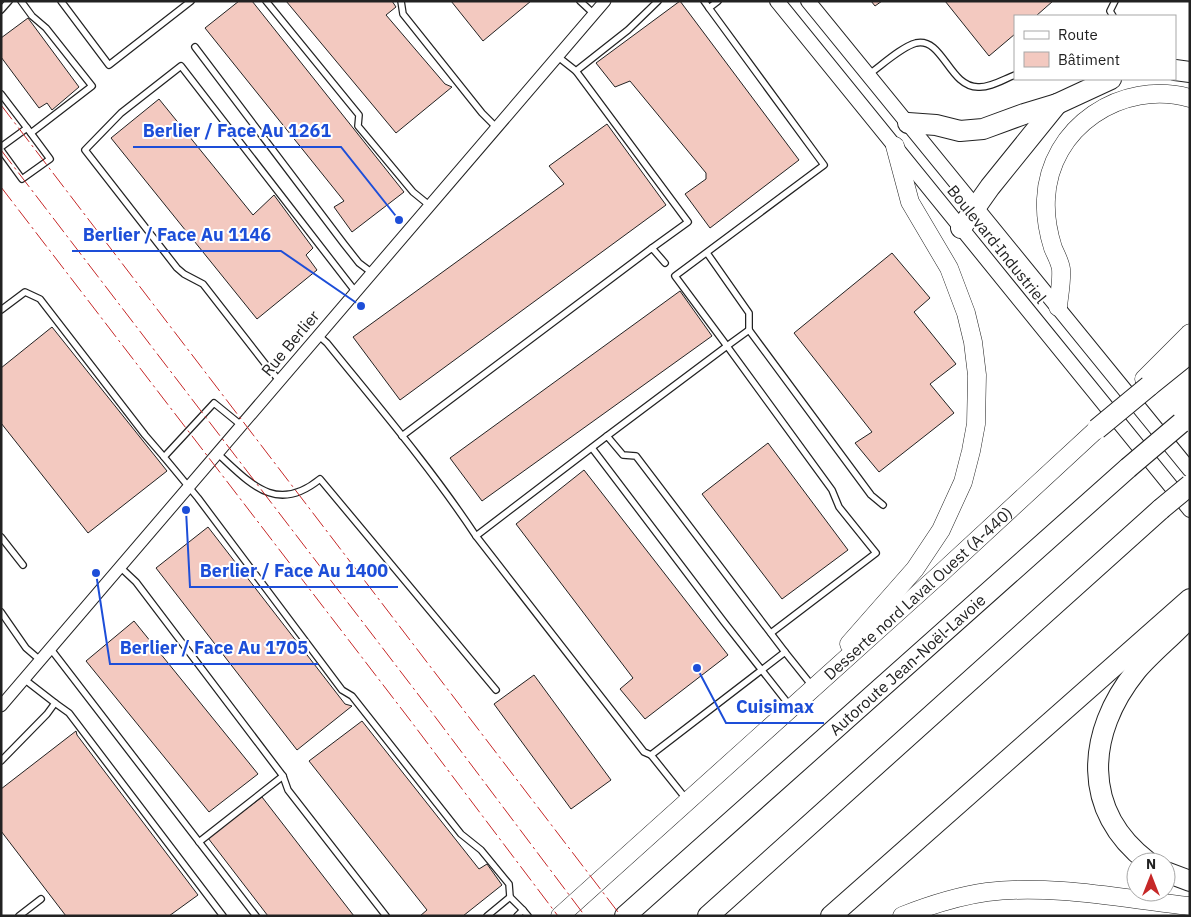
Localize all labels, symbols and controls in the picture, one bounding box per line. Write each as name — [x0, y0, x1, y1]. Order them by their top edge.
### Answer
legend — [1014, 15, 1176, 80]
text: Route — [1058, 25, 1098, 44]
text: Bâtiment — [1058, 50, 1120, 69]
callout: Berlier / Face Au 1261 — [133, 114, 341, 147]
text: Berlier / Face Au 1261 — [143, 119, 331, 142]
street label: Boulevard Industriel — [943, 181, 1051, 307]
callout: Berlier / Face Au 1146 — [72, 218, 281, 251]
text: Berlier / Face Au 1146 — [83, 223, 271, 246]
street label: Rue Berlier — [257, 306, 323, 380]
street label: Desserte nord Laval Ouest (A-440) — [819, 502, 1016, 684]
callout: Berlier / Face Au 1400 — [190, 554, 398, 587]
text: Berlier / Face Au 1400 — [200, 559, 388, 582]
street label: Autoroute Jean-Noël-Lavoie — [825, 590, 990, 739]
callout: Berlier / Face Au 1705 — [110, 631, 318, 664]
text: Berlier / Face Au 1705 — [120, 636, 308, 659]
callout: Cuisimax — [726, 690, 824, 723]
text: Cuisimax — [736, 695, 814, 718]
north arrow — [1126, 852, 1176, 902]
text: N — [1146, 855, 1156, 873]

